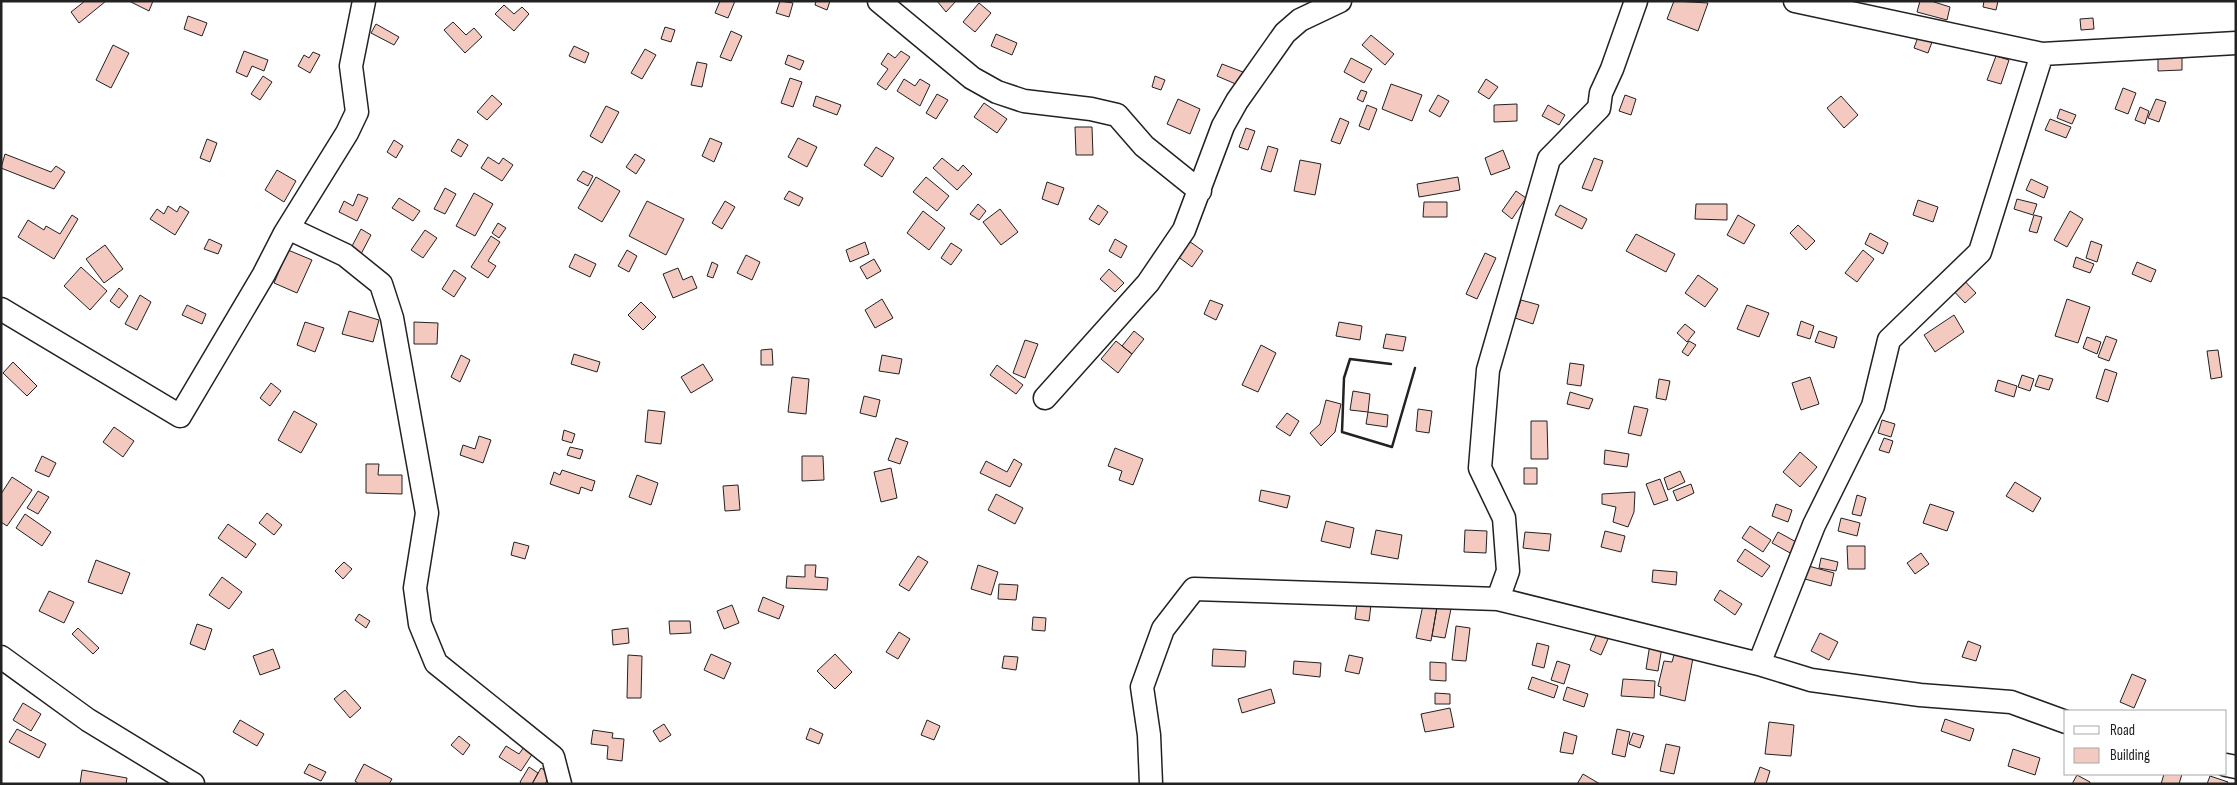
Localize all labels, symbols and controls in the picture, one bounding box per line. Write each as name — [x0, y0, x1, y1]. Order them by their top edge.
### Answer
legend — [2064, 710, 2227, 775]
text: Road — [2110, 721, 2135, 740]
text: Building — [2110, 746, 2150, 765]

